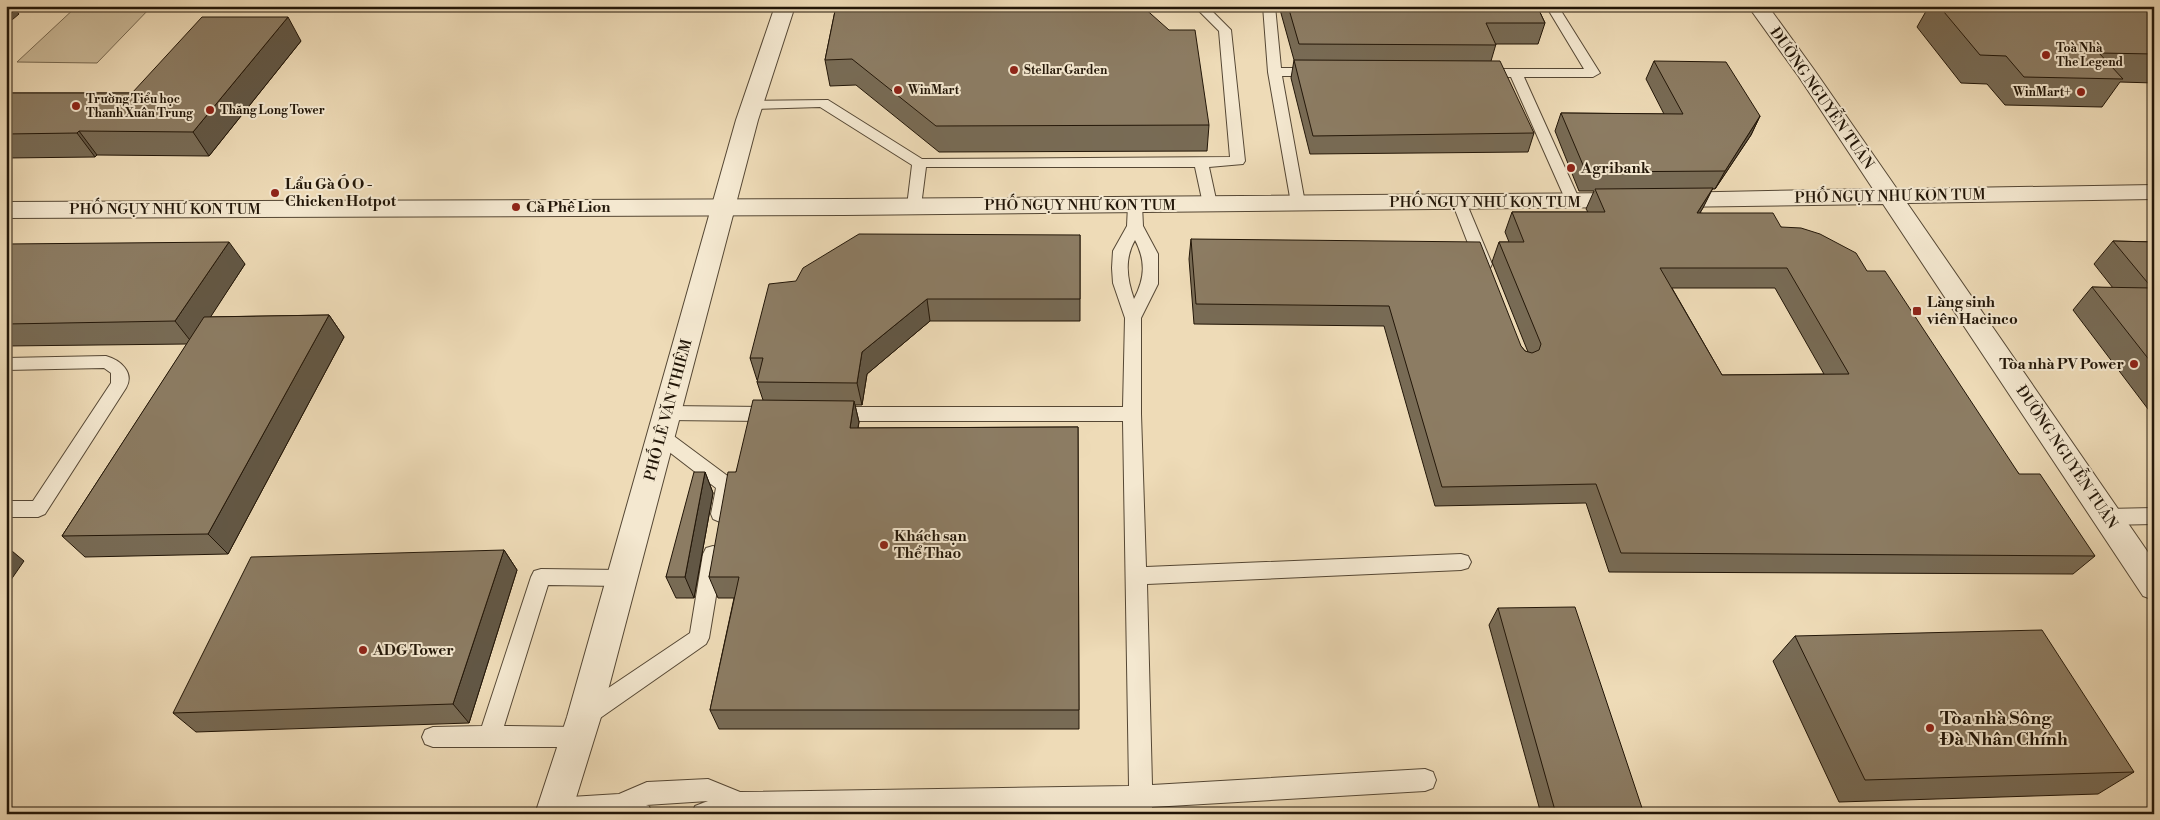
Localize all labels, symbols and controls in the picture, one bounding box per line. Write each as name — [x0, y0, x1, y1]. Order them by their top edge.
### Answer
street label: ĐƯỜNG NGUYỄN TUÂN — [1765, 22, 1880, 173]
place label: Toà Nhà The Legend — [2056, 41, 2123, 70]
marker: Toà Nhà The Legend — [2040, 49, 2052, 61]
place label: Stellar Garden — [1024, 63, 1108, 78]
marker: Stellar Garden — [1008, 64, 1020, 76]
place label: WinMart — [907, 83, 960, 98]
marker: WinMart — [892, 84, 904, 96]
place label: WinMart+ — [2012, 85, 2071, 100]
marker: WinMart+ — [2075, 86, 2087, 98]
place label: Trường Tiểu học Thanh Xuân Trung — [86, 92, 194, 121]
marker: Trường Tiểu học Thanh Xuân Trung — [70, 100, 82, 112]
place label: Thăng Long Tower — [220, 103, 325, 118]
marker: Thăng Long Tower — [204, 104, 216, 116]
place label: Agribank — [1580, 159, 1651, 178]
marker: Agribank — [1565, 162, 1577, 174]
place label: Lẩu Gà Ó O - Chicken Hotpot — [285, 174, 397, 211]
street label: PHỐ NGỤY NHƯ KON TUM — [1794, 182, 1987, 208]
marker: Lẩu Gà Ó O - Chicken Hotpot — [269, 187, 281, 199]
street label: PHỐ NGỤY NHƯ KON TUM — [1389, 190, 1581, 212]
street label: PHỐ NGỤY NHƯ KON TUM — [984, 193, 1176, 215]
street label: PHỐ NGỤY NHƯ KON TUM — [69, 197, 261, 219]
place label: Cà Phê Lion — [526, 198, 611, 217]
marker: Cà Phê Lion — [510, 201, 522, 213]
place label: Làng sinh viên Hacinco — [1926, 293, 2018, 329]
marker: Làng sinh viên Hacinco — [1911, 305, 1923, 317]
street label: PHỐ LÊ VĂN THIÊM — [638, 336, 697, 483]
place label: Tòa nhà PV Power — [1999, 355, 2124, 374]
marker: Tòa nhà PV Power — [2128, 358, 2140, 370]
street label: ĐƯỜNG NGUYỄN TUÂN — [2012, 380, 2124, 533]
place label: Khách sạn Thể Thao — [894, 527, 967, 563]
marker: Khách sạn Thể Thao — [878, 539, 890, 551]
place label: ADG Tower — [372, 641, 454, 660]
marker: ADG Tower — [357, 644, 369, 656]
place label: Tòa nhà Sông Đà Nhân Chính — [1939, 707, 2068, 751]
marker: Tòa nhà Sông Đà Nhân Chính — [1924, 722, 1936, 734]

